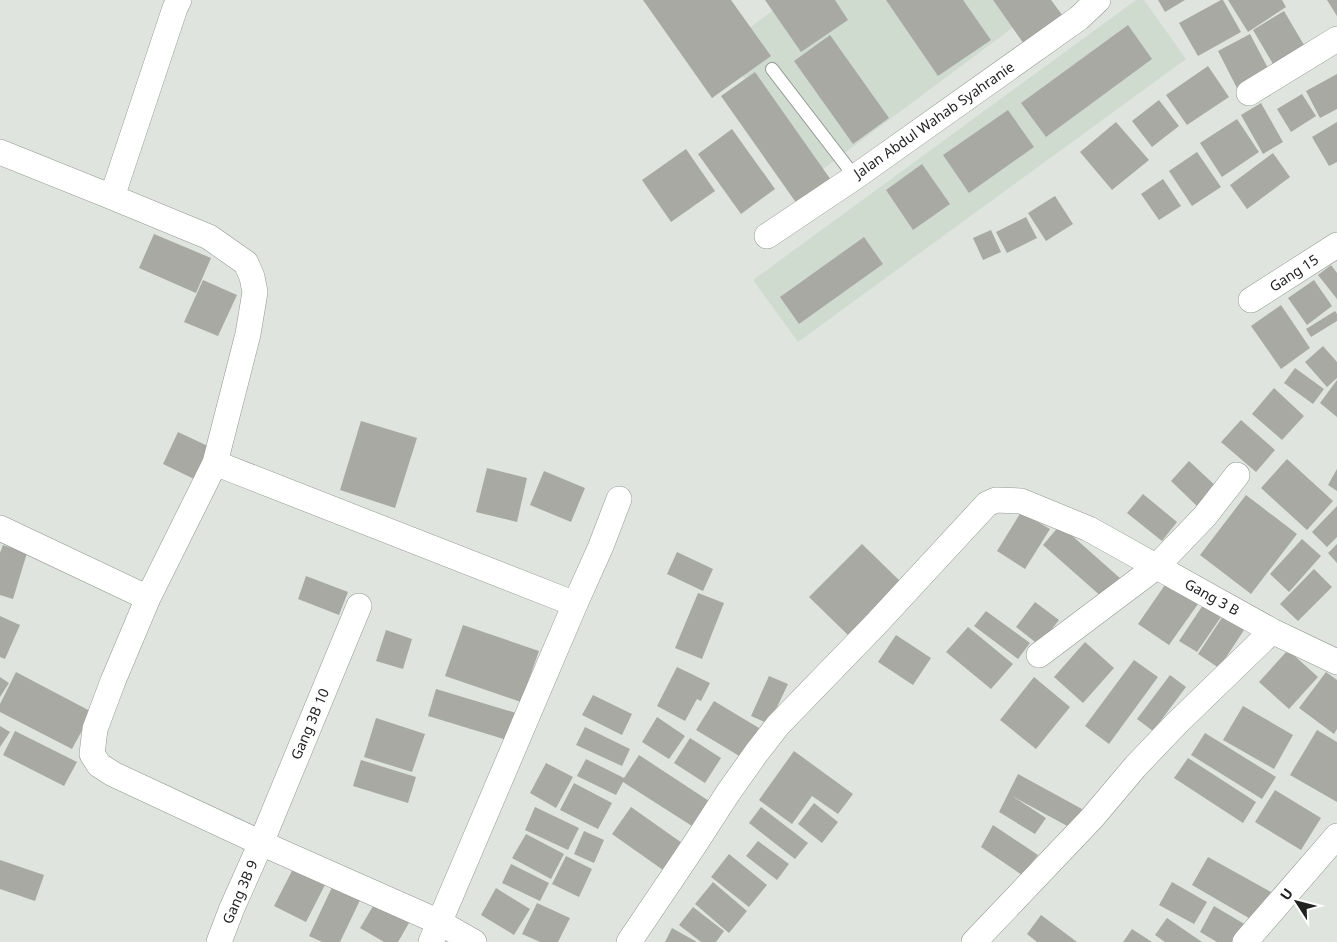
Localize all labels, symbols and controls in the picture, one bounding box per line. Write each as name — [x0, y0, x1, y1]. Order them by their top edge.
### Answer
street label: Jalan Abdul Wahab Syahranie — [848, 57, 1018, 183]
street label: Gang 15 — [1266, 250, 1322, 296]
street label: Gang 3 B — [1182, 574, 1243, 619]
street label: Gang 3B 10 — [286, 685, 333, 762]
street label: Gang 3B 9 — [218, 857, 262, 927]
north arrow — [1272, 877, 1322, 927]
text: U — [1275, 884, 1297, 904]

